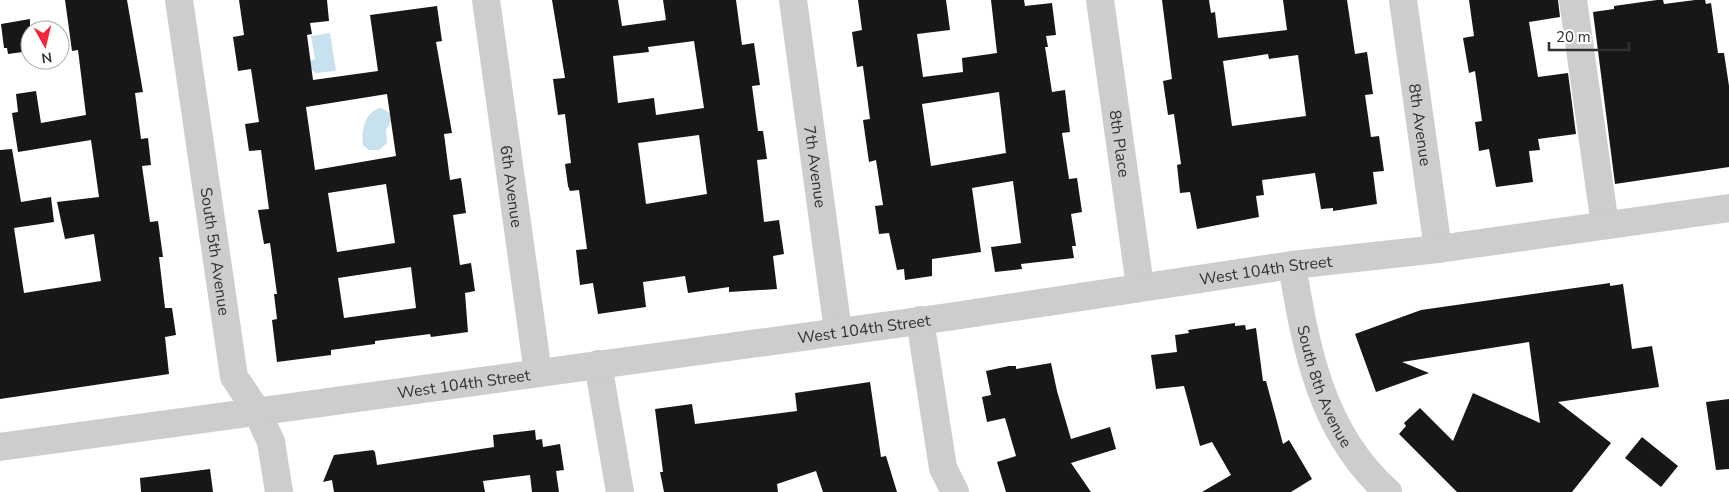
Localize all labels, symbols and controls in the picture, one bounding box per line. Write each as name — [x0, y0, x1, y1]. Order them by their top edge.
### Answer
north arrow — [20, 20, 70, 70]
scale bar — [1549, 20, 1629, 52]
text: 20 m — [1556, 27, 1591, 47]
text: N — [40, 47, 53, 68]
street label: 8th Avenue — [1403, 82, 1436, 168]
street label: 8th Place — [1104, 109, 1135, 179]
street label: 7th Avenue — [798, 124, 831, 209]
street label: 6th Avenue — [494, 144, 528, 229]
street label: South 5th Avenue — [194, 186, 235, 317]
street label: West 104th Street — [1198, 251, 1334, 291]
street label: West 104th Street — [796, 309, 932, 350]
street label: South 8th Avenue — [1291, 323, 1357, 452]
street label: West 104th Street — [396, 364, 532, 404]

